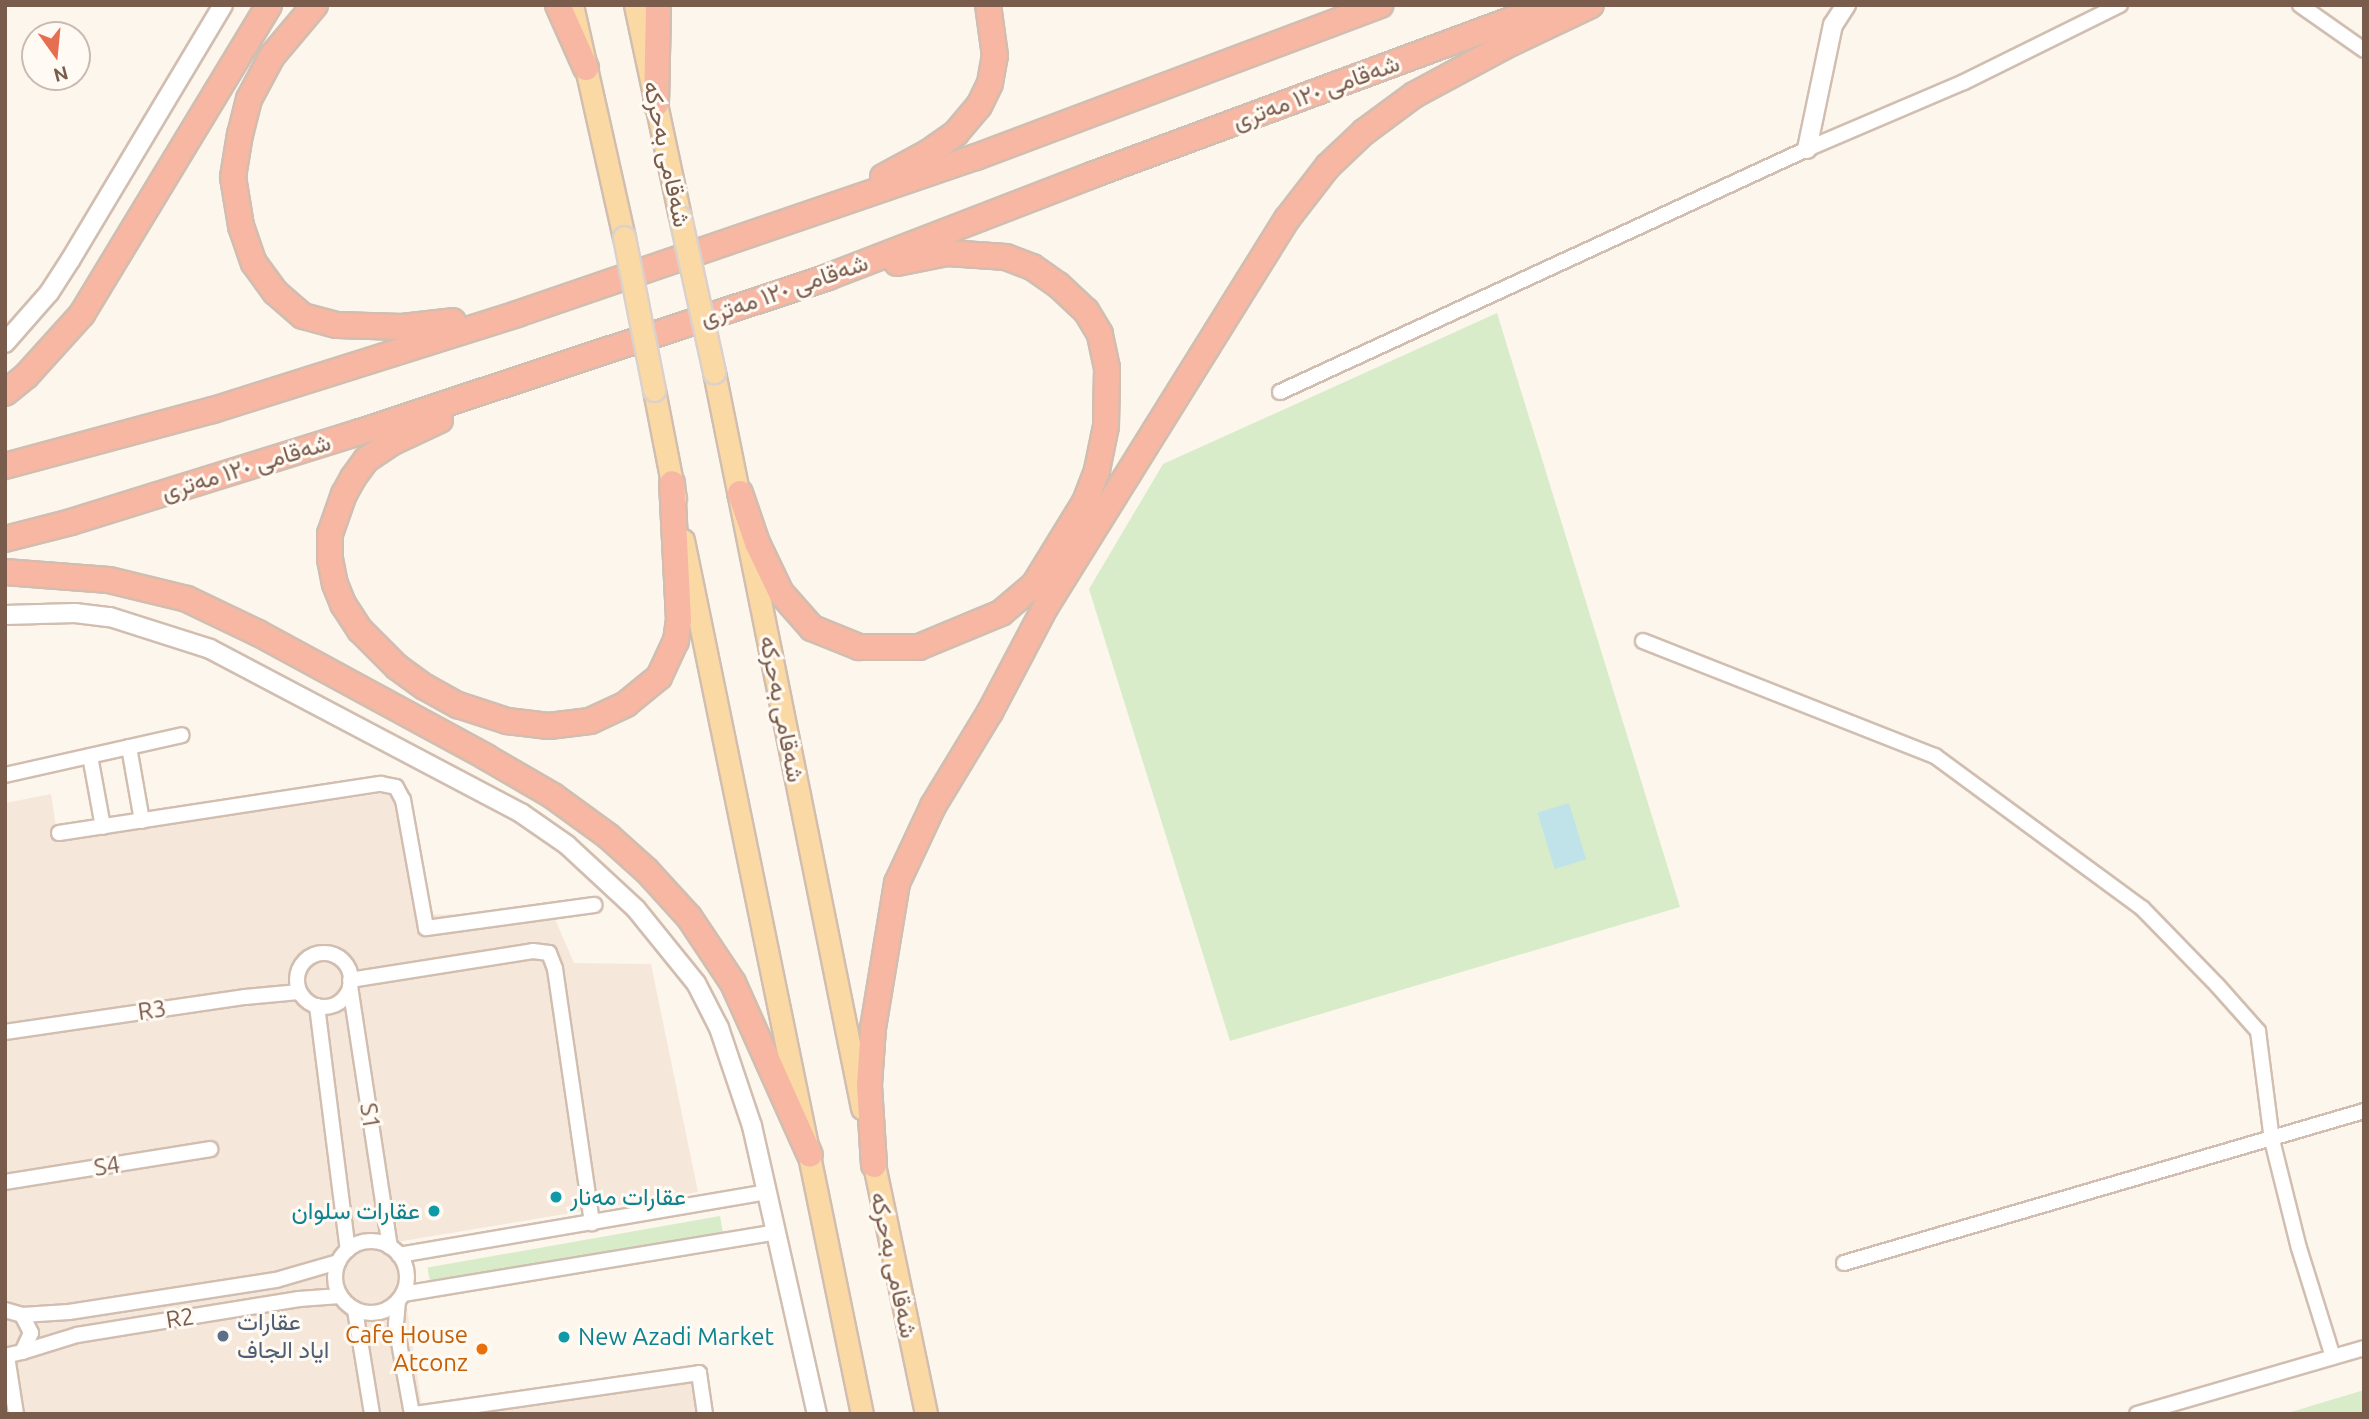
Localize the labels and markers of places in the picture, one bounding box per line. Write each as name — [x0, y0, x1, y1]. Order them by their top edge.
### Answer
place label: عقارات مەنار — [570, 1183, 686, 1211]
marker: عقارات مەنار — [548, 1189, 564, 1205]
place label: عقارات سلوان — [292, 1197, 420, 1225]
marker: عقارات سلوان — [426, 1203, 442, 1219]
place label: عقارات اياد الجاف — [237, 1308, 329, 1364]
place label: Cafe House Atconz — [345, 1321, 468, 1377]
place label: New Azadi Market — [578, 1323, 774, 1351]
marker: عقارات اياد الجاف — [215, 1328, 231, 1344]
marker: New Azadi Market — [556, 1329, 572, 1345]
marker: Cafe House Atconz — [474, 1341, 490, 1357]

